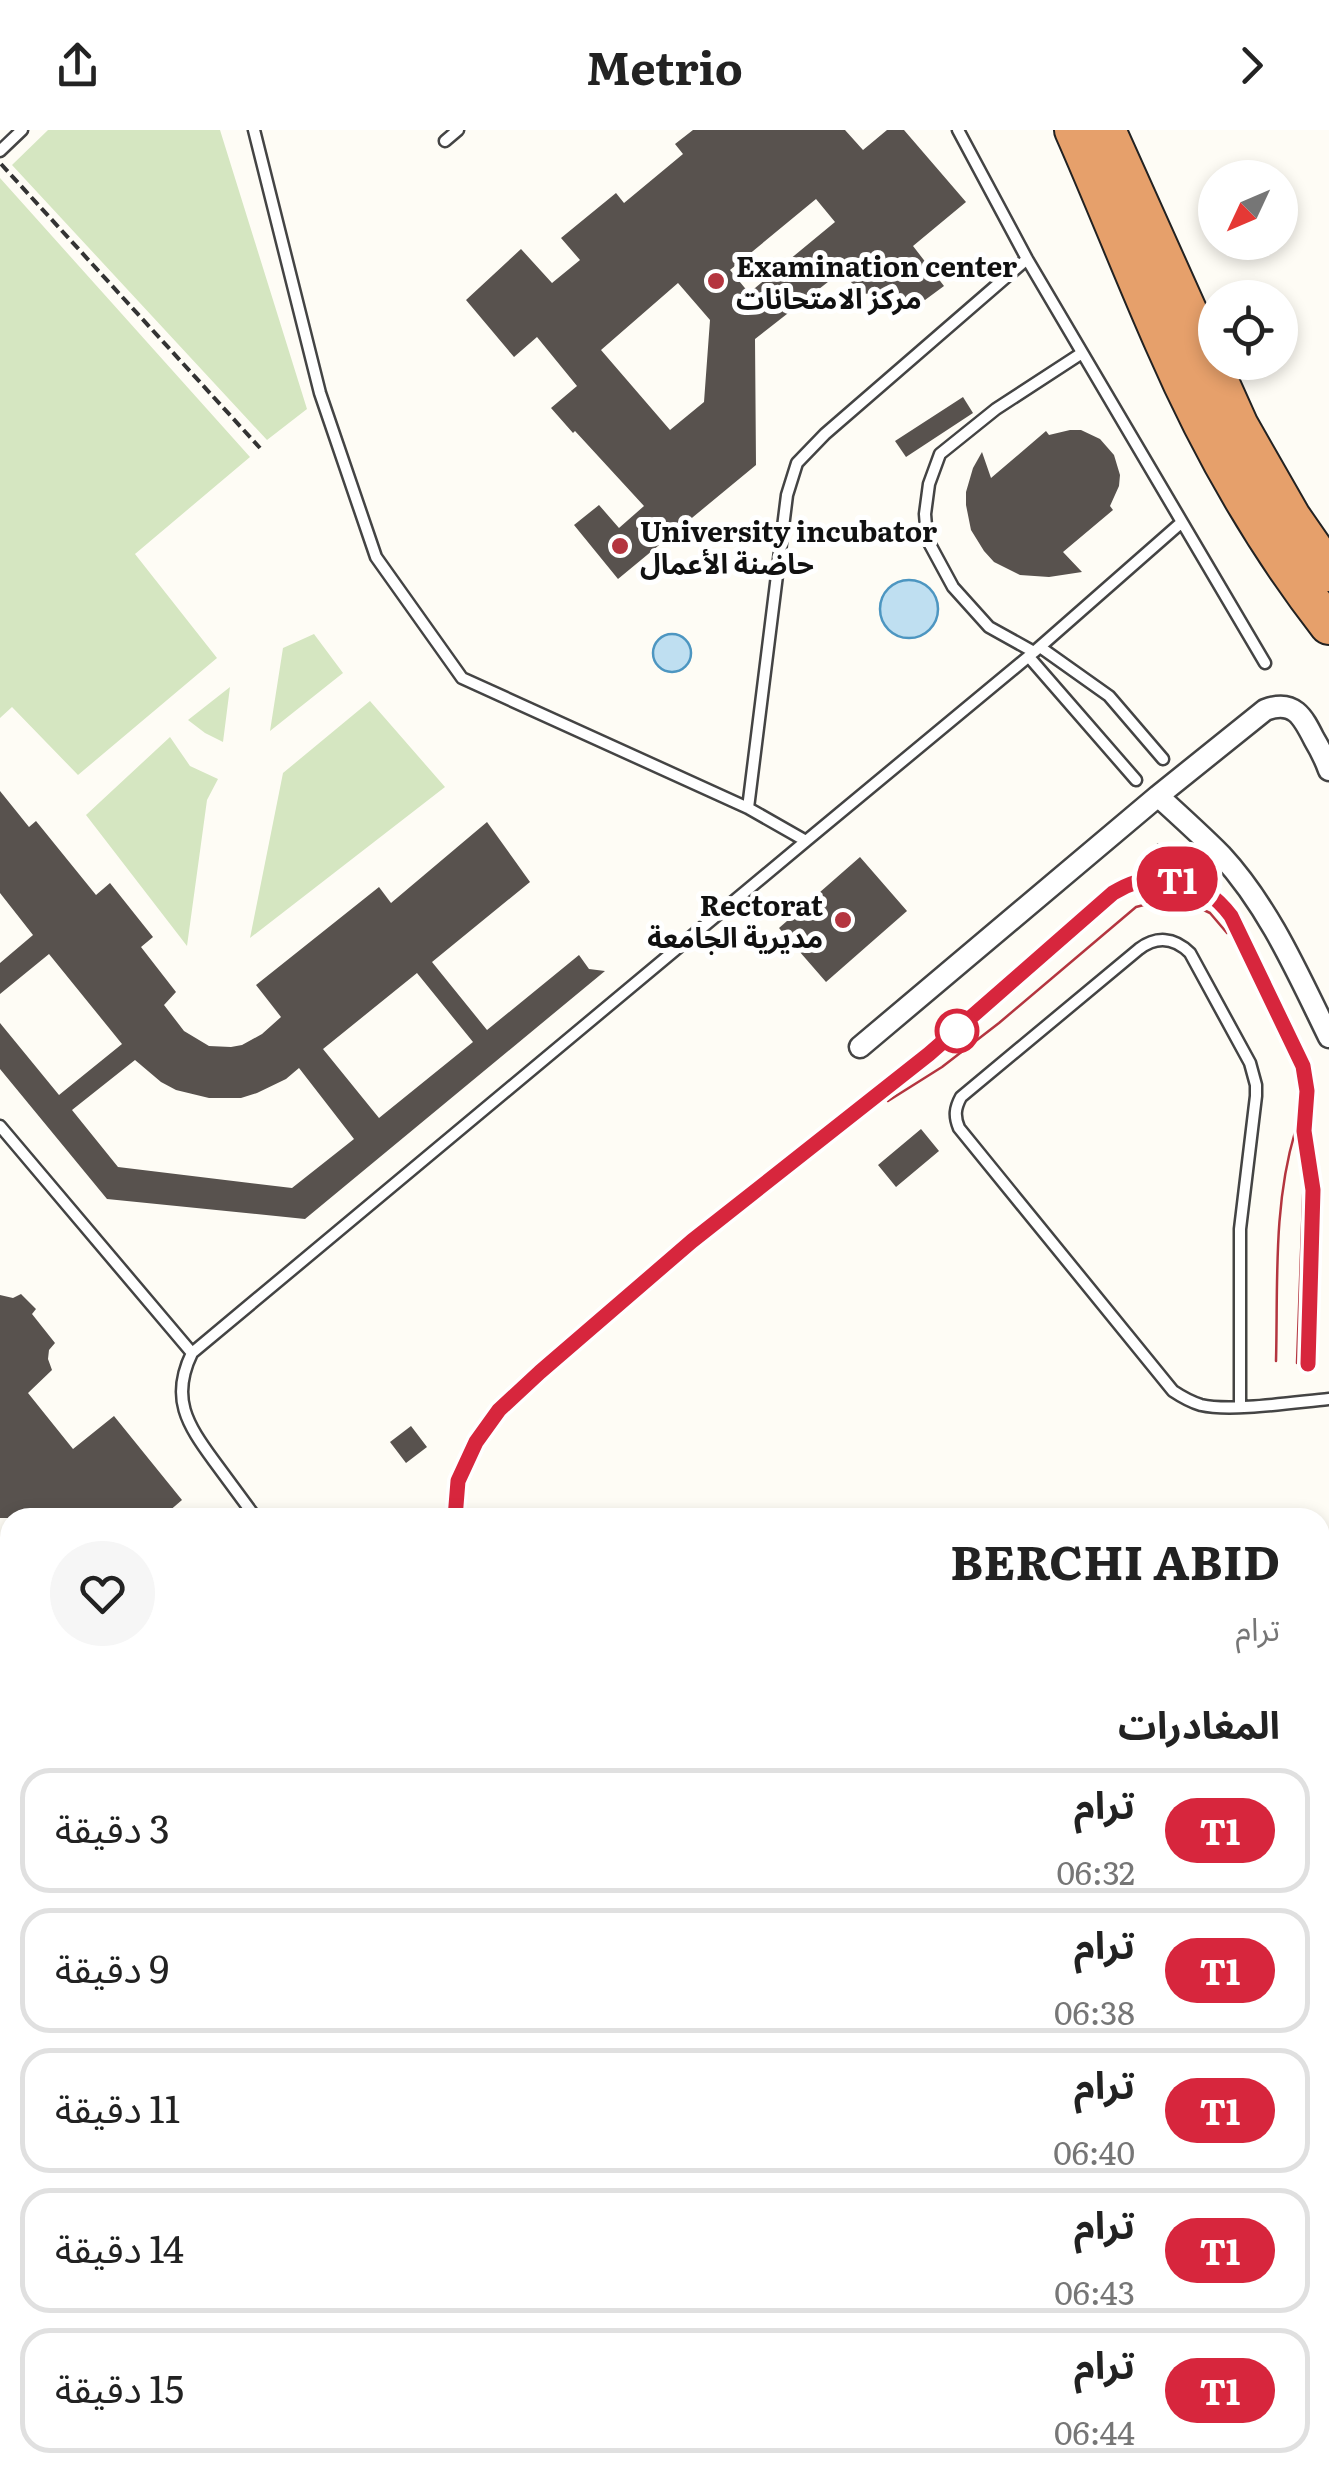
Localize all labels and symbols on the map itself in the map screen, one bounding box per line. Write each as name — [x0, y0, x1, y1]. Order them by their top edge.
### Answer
north arrow — [1198, 160, 1298, 260]
place label: Examination center مركز الامتحانات — [736, 244, 1017, 318]
marker: Examination center مركز الامتحانات — [705, 270, 727, 292]
place label: University incubator حاضنة الأعمال — [640, 509, 937, 583]
marker: University incubator حاضنة الأعمال — [609, 535, 631, 557]
line badge: T1 — [1132, 846, 1222, 912]
place label: Rectorat مديرية الجامعة — [647, 883, 824, 957]
marker: Rectorat مديرية الجامعة — [832, 909, 854, 931]
unlabelled marker — [936, 1010, 978, 1052]

